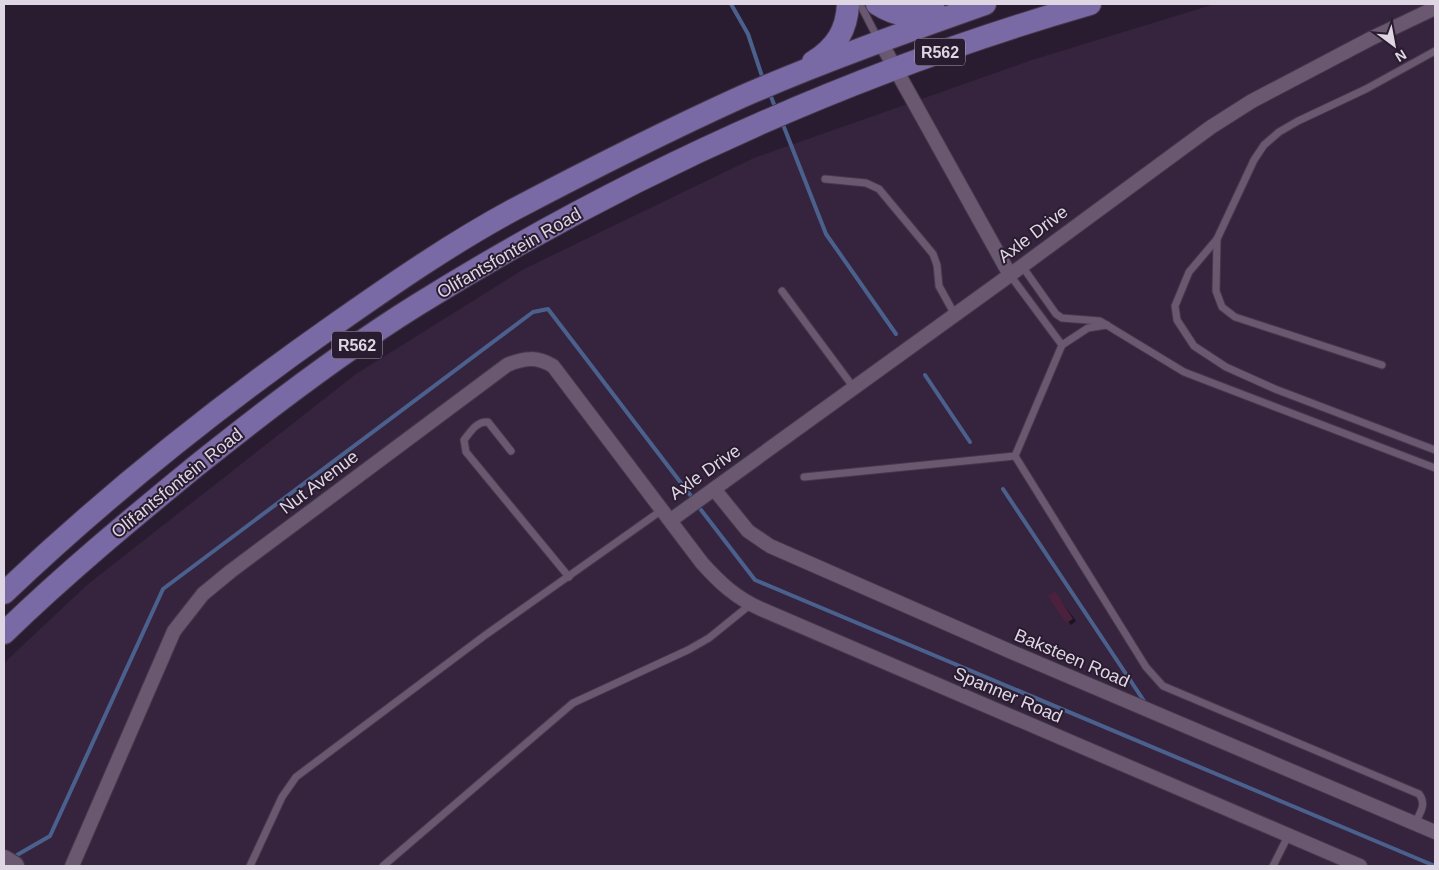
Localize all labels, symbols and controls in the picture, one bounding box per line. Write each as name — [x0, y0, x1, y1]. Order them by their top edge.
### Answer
north arrow — [1369, 20, 1419, 70]
road number: R562 — [915, 38, 965, 66]
text: N — [1392, 47, 1409, 65]
street label: Axle Drive — [994, 201, 1072, 267]
street label: Olifantsfontein Road — [433, 204, 585, 302]
road number: R562 — [332, 332, 382, 358]
street label: Olifantsfontein Road — [107, 424, 247, 542]
street label: Axle Drive — [666, 440, 744, 504]
street label: Nut Avenue — [276, 446, 362, 518]
street label: Baksteen Road — [1011, 625, 1133, 691]
street label: Spanner Road — [951, 663, 1065, 727]

